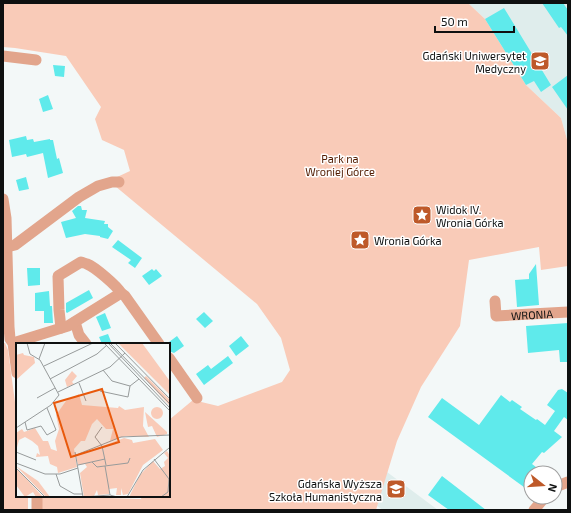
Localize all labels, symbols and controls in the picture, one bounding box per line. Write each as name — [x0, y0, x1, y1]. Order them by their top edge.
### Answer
scale bar — [435, 8, 514, 34]
text: 50 m — [441, 14, 468, 28]
place label: Gdański Uniwersytet Medyczny — [423, 49, 526, 75]
school or university icon: Gdański Uniwersytet Medyczny — [529, 50, 551, 72]
park label: Park na Wroniej Górce — [305, 152, 375, 179]
place label: Widok IV. Wronia Górka — [436, 203, 504, 229]
place icon: Widok IV. Wronia Górka — [411, 204, 433, 226]
place icon: Wronia Górka — [349, 229, 371, 251]
place label: Wronia Górka — [374, 234, 442, 247]
street label: WRONIA — [511, 306, 553, 322]
inset map — [16, 343, 170, 497]
north arrow — [523, 465, 563, 505]
place label: Gdańska Wyższa Szkoła Humanistyczna — [269, 477, 382, 503]
school or university icon: Gdańska Wyższa Szkoła Humanistyczna — [385, 478, 407, 500]
text: N — [546, 482, 560, 494]

